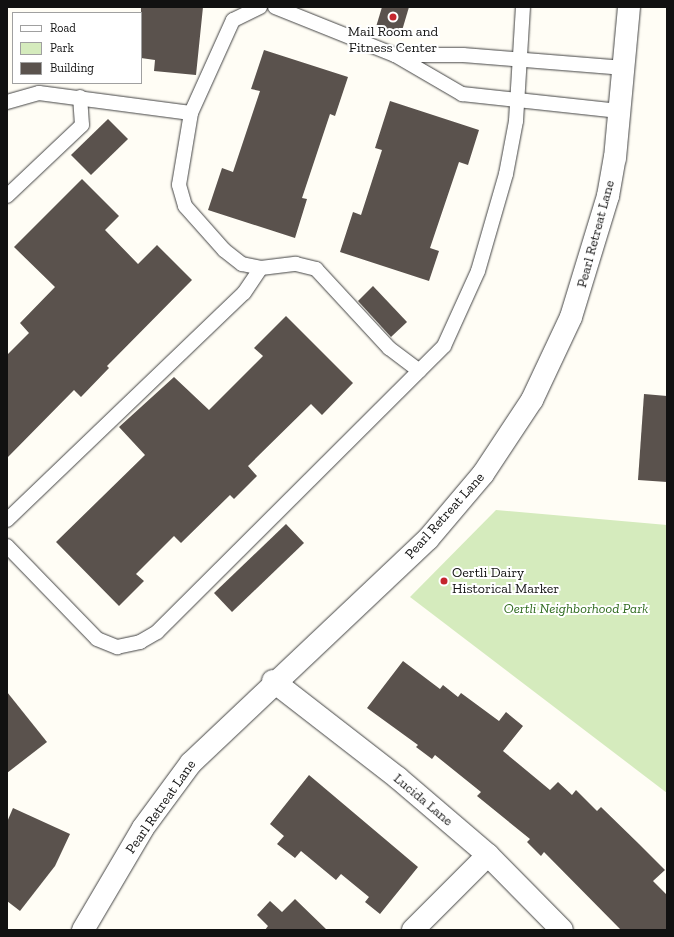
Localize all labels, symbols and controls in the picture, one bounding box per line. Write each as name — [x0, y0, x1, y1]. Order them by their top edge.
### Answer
legend — [12, 12, 142, 84]
marker: Mail Room and Fitness Center — [388, 12, 398, 22]
text: Road — [50, 21, 76, 35]
place label: Mail Room and Fitness Center — [348, 24, 438, 56]
text: Park — [50, 41, 74, 55]
text: Building — [50, 61, 94, 75]
street label: Pearl Retreat Lane — [574, 178, 618, 290]
street label: Pearl Retreat Lane — [402, 469, 488, 563]
place label: Oertli Dairy Historical Marker — [452, 565, 559, 598]
marker: Oertli Dairy Historical Marker — [439, 576, 449, 586]
park label: Oertli Neighborhood Park — [504, 601, 648, 617]
street label: Pearl Retreat Lane — [122, 757, 200, 857]
street label: Lucida Lane — [390, 770, 456, 830]

